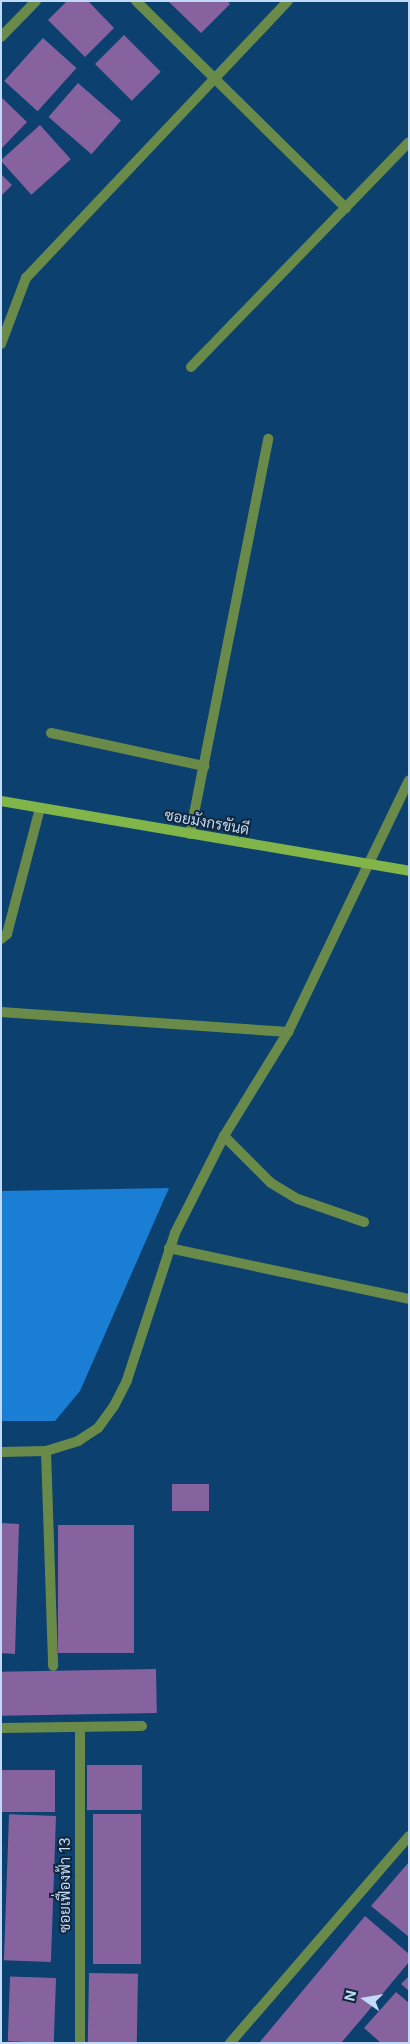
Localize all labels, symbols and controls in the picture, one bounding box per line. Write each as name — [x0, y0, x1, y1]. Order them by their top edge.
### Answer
street label: ซอยมังกรขันดี — [163, 806, 251, 838]
street label: ซอยเฟื่องฟ้า 13 — [56, 1837, 74, 1933]
north arrow — [340, 1974, 390, 2024]
text: N — [340, 1988, 359, 2003]

